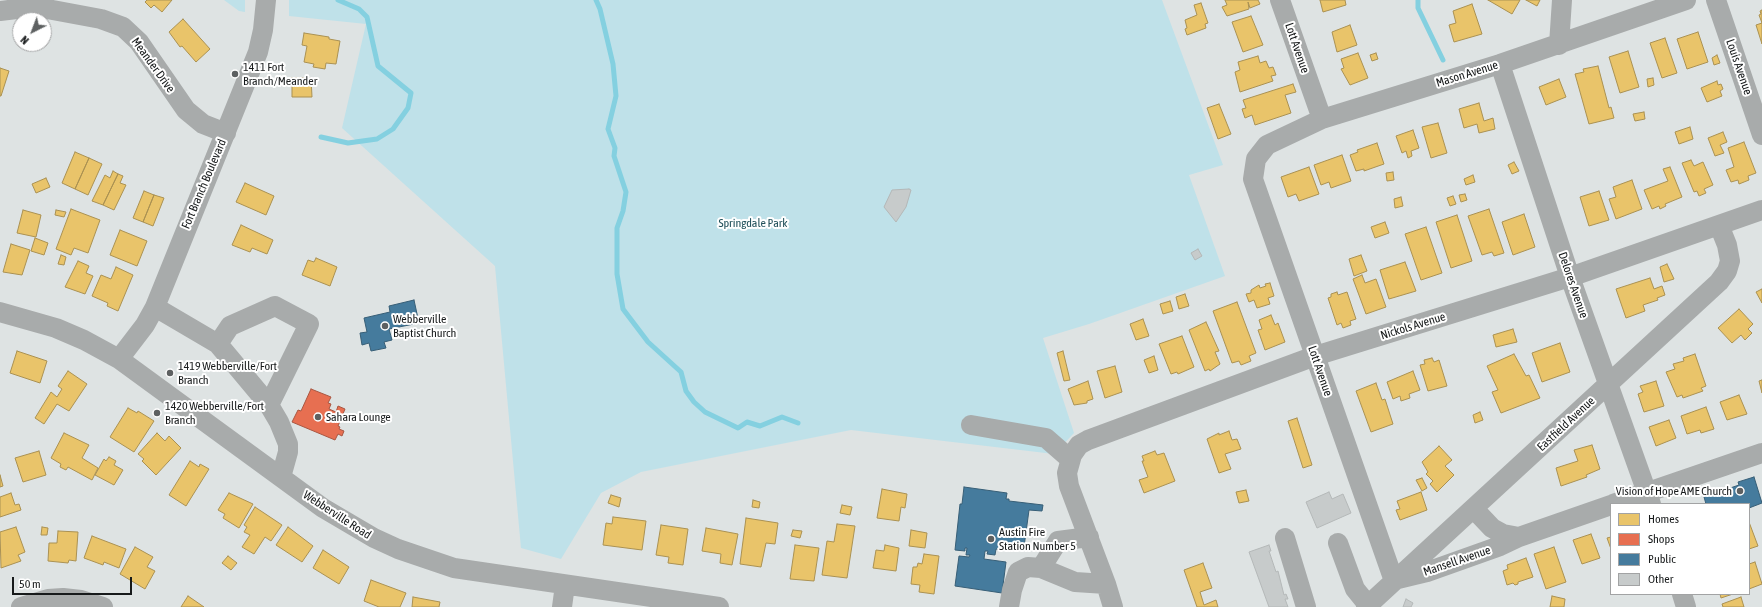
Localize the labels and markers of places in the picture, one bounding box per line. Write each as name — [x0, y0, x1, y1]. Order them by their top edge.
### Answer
place label: 1411 Fort Branch/Meander — [243, 60, 317, 88]
marker: 1411 Fort Branch/Meander — [230, 69, 240, 79]
place label: Webberville Baptist Church — [393, 312, 456, 340]
marker: Webberville Baptist Church — [380, 321, 390, 331]
place label: 1419 Webberville/Fort Branch — [178, 359, 277, 387]
marker: 1419 Webberville/Fort Branch — [165, 368, 175, 378]
place label: 1420 Webberville/Fort Branch — [165, 399, 264, 427]
marker: 1420 Webberville/Fort Branch — [152, 408, 162, 418]
place label: Sahara Lounge — [326, 410, 391, 424]
marker: Sahara Lounge — [313, 412, 323, 422]
place label: Vision of Hope AME Church — [1616, 484, 1732, 498]
marker: Vision of Hope AME Church — [1735, 486, 1745, 496]
place label: Austin Fire Station Number 5 — [999, 525, 1076, 553]
marker: Austin Fire Station Number 5 — [986, 534, 996, 544]

